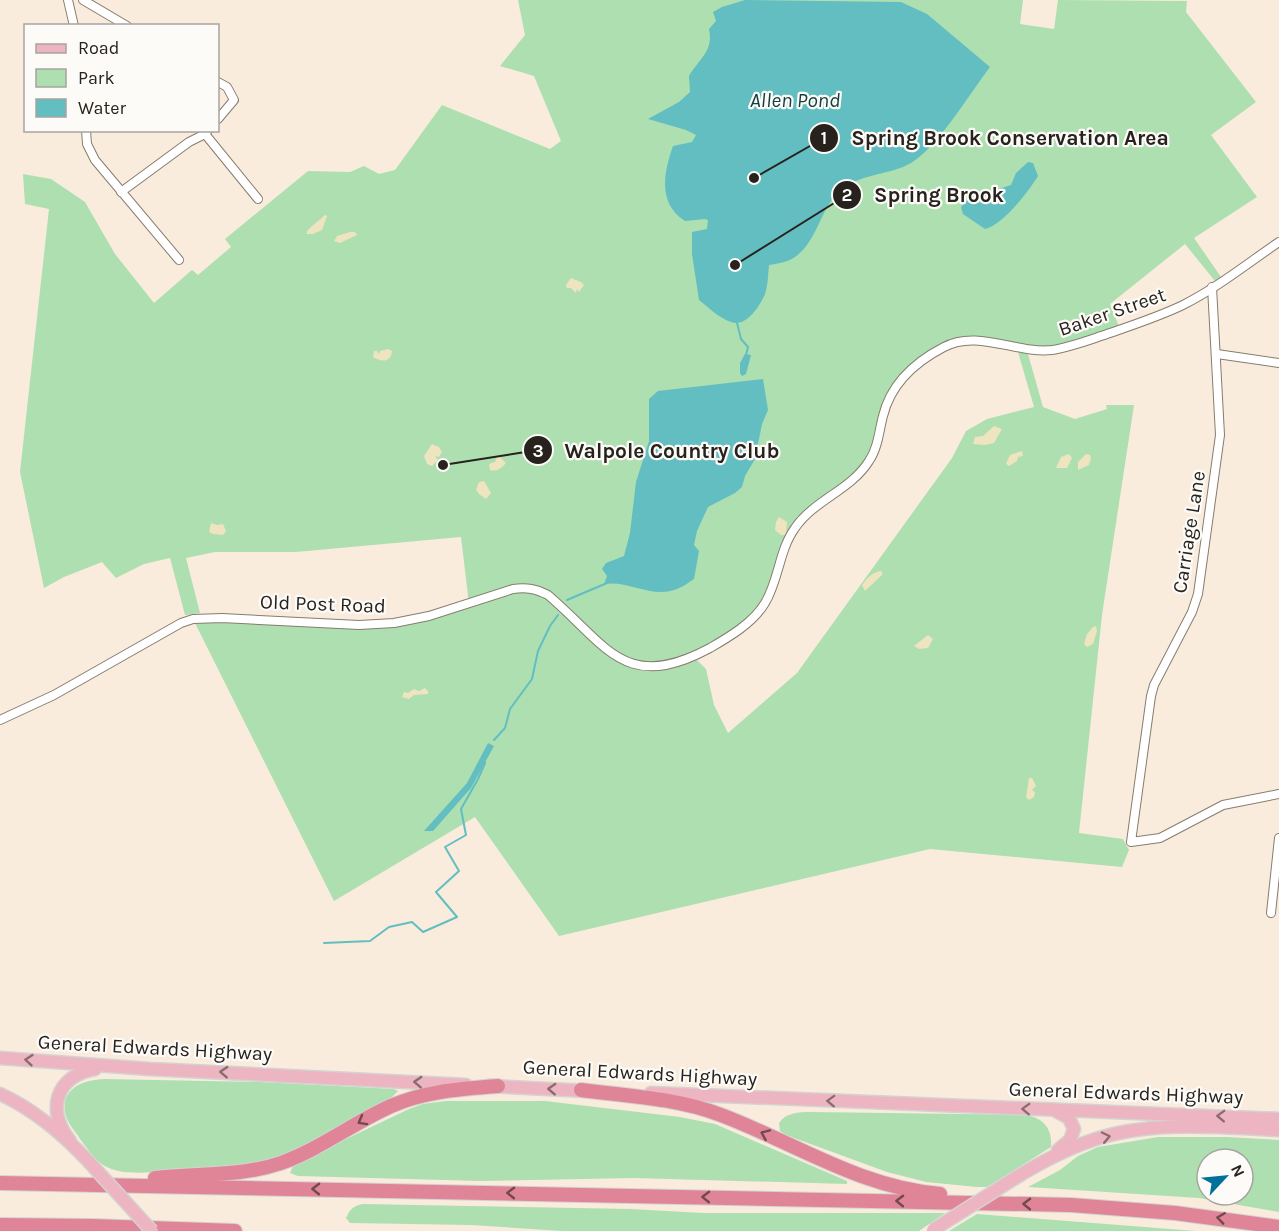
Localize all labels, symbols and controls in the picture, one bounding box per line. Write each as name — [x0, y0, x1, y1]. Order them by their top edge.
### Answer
legend — [24, 24, 219, 132]
text: Road — [78, 37, 119, 59]
text: Park — [78, 67, 115, 89]
water label: Allen Pond — [750, 88, 840, 112]
text: Water — [78, 97, 126, 119]
callout: Spring Brook Conservation Area — [809, 118, 1180, 157]
text: Spring Brook Conservation Area — [851, 126, 1169, 150]
text: 1 — [821, 127, 827, 149]
callout: Spring Brook — [832, 175, 1016, 214]
text: Spring Brook — [874, 183, 1005, 207]
text: 2 — [842, 184, 852, 206]
street label: Baker Street — [1055, 283, 1169, 341]
callout: Walpole Country Club — [523, 431, 791, 470]
text: Walpole Country Club — [565, 439, 779, 463]
text: 3 — [532, 440, 544, 462]
street label: Carriage Lane — [1168, 469, 1210, 595]
street label: Old Post Road — [260, 590, 386, 618]
street label: General Edwards Highway — [37, 1030, 273, 1066]
one-way arrow — [24, 1054, 34, 1067]
street label: General Edwards Highway — [522, 1055, 758, 1091]
one-way arrow — [219, 1066, 228, 1079]
one-way arrow — [414, 1076, 423, 1089]
street label: General Edwards Highway — [1008, 1077, 1244, 1109]
one-way arrow — [548, 1082, 557, 1095]
one-way arrow — [826, 1094, 835, 1107]
one-way arrow — [1021, 1102, 1030, 1115]
one-way arrow — [1216, 1110, 1225, 1123]
one-way arrow — [357, 1114, 368, 1125]
one-way arrow — [761, 1129, 772, 1141]
one-way arrow — [1101, 1131, 1111, 1144]
north arrow — [1195, 1147, 1255, 1207]
text: N — [1227, 1161, 1249, 1180]
one-way arrow — [311, 1183, 320, 1195]
one-way arrow — [506, 1187, 515, 1199]
one-way arrow — [701, 1191, 710, 1203]
one-way arrow — [896, 1195, 905, 1207]
one-way arrow — [1022, 1198, 1031, 1210]
one-way arrow — [1217, 1213, 1226, 1225]

